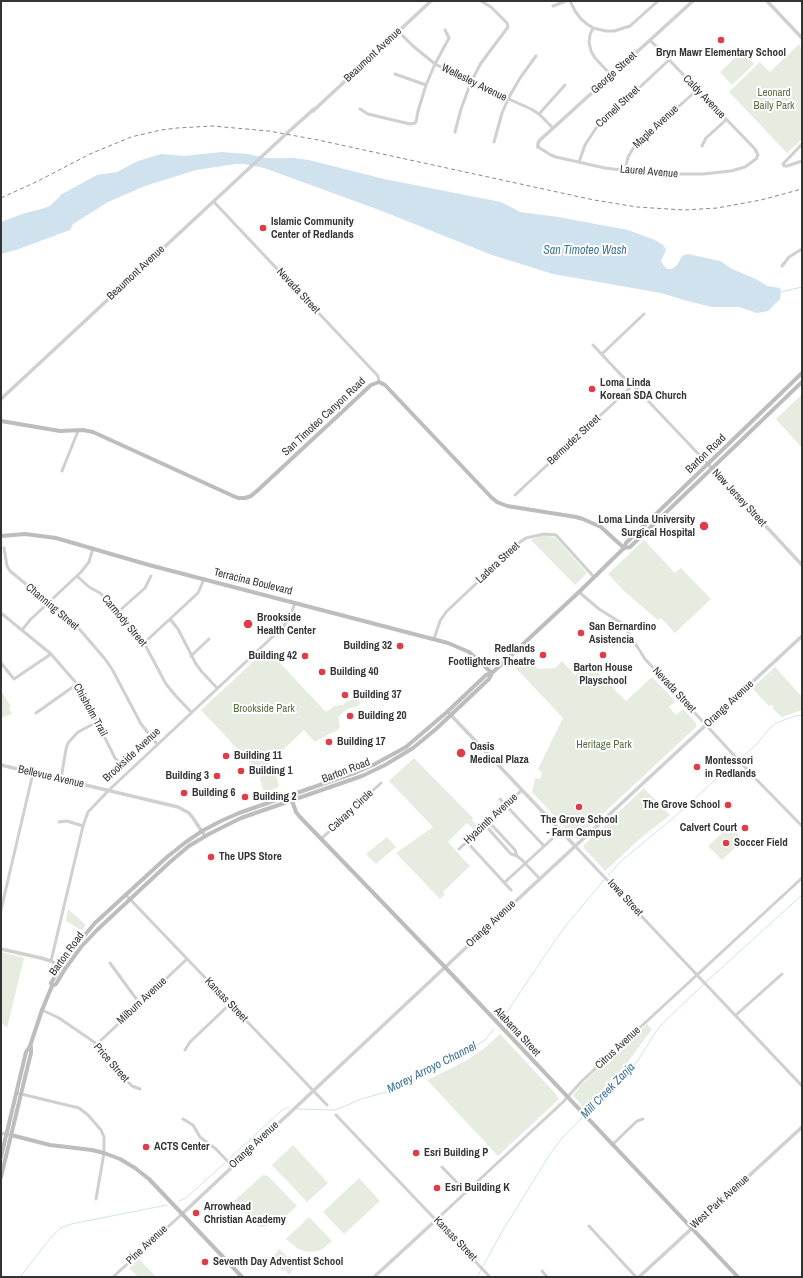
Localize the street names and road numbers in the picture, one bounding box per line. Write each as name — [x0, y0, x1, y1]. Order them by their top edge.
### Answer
street label: Beaumont Avenue — [341, 25, 405, 85]
street label: George Street — [589, 49, 639, 97]
street label: Wellesley Avenue — [439, 61, 509, 105]
street label: Caldy Avenue — [680, 72, 728, 122]
street label: Cornell Street — [593, 83, 643, 131]
street label: Maple Avenue — [630, 103, 682, 151]
street label: Laurel Avenue — [620, 163, 678, 181]
street label: Beaumont Avenue — [104, 243, 168, 303]
street label: Nevada Street — [274, 265, 322, 317]
street label: San Timoteo Canyon Road — [280, 375, 368, 459]
street label: Bermudez Street — [545, 412, 603, 468]
street label: Barton Road — [683, 432, 729, 476]
street label: New Jersey Street — [709, 467, 769, 529]
street label: Ladera Street — [474, 540, 522, 586]
street label: Terracina Boulevard — [212, 566, 294, 598]
street label: Channing Street — [23, 581, 81, 633]
street label: Carmody Street — [99, 593, 149, 649]
street label: Nevada Street — [650, 664, 698, 716]
street label: Orange Avenue — [701, 678, 757, 730]
street label: Chisholm Trail — [70, 681, 110, 739]
street label: Brookside Avenue — [101, 725, 163, 785]
street label: Barton Road — [320, 756, 372, 786]
street label: Bellevue Avenue — [17, 763, 85, 791]
street label: Calvary Circle — [326, 787, 376, 835]
street label: Hyacinth Avenue — [461, 791, 521, 847]
street label: Iowa Street — [605, 877, 645, 919]
street label: Orange Avenue — [463, 898, 519, 950]
street label: Barton Road — [47, 930, 87, 978]
street label: Milburn Avenue — [114, 975, 170, 1027]
street label: Kansas Street — [202, 975, 250, 1025]
street label: Alabama Street — [491, 1005, 543, 1059]
street label: Citrus Avenue — [593, 1024, 643, 1072]
street label: Price Street — [90, 1041, 132, 1085]
street label: Orange Avenue — [226, 1119, 282, 1171]
street label: West Park Avenue — [688, 1172, 752, 1232]
street label: Kansas Street — [431, 1214, 479, 1264]
street label: Pine Avenue — [124, 1223, 170, 1267]

